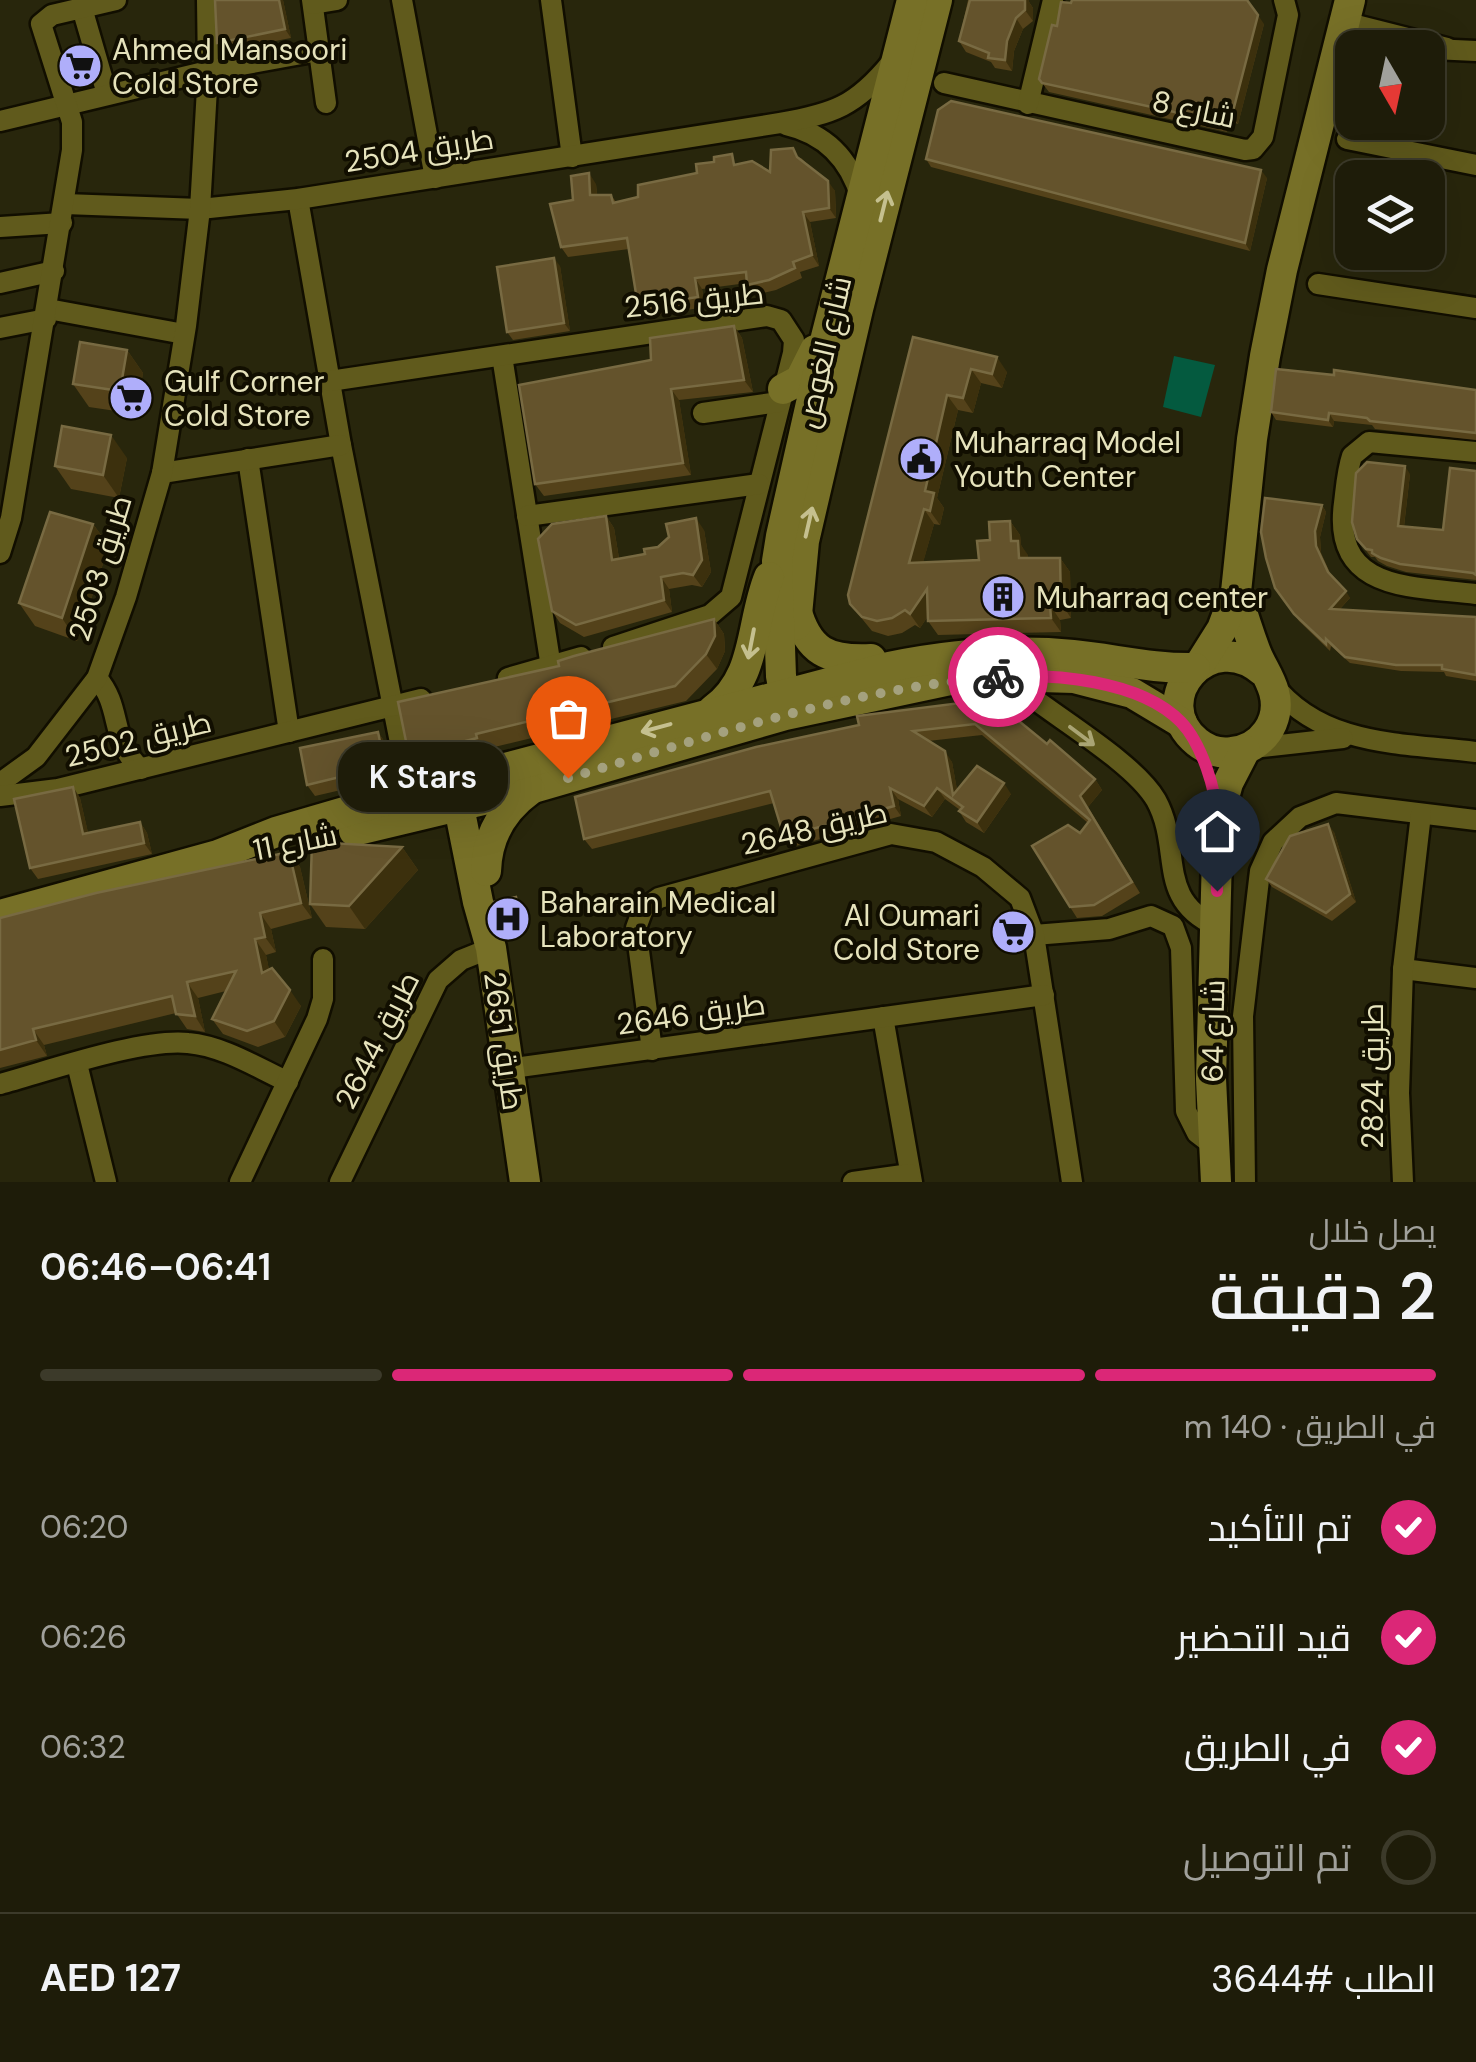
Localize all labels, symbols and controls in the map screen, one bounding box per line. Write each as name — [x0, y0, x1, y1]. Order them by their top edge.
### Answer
place label: Ahmed Mansoori Cold Store — [112, 30, 347, 103]
north arrow — [1335, 30, 1445, 140]
map controls — [1335, 30, 1445, 270]
supermarket icon: Ahmed Mansoori Cold Store — [57, 43, 103, 89]
street label: شارع 8 — [1148, 81, 1239, 138]
street label: طريق 2504 — [341, 119, 497, 181]
button: layers — [1335, 160, 1445, 270]
one-way arrow — [875, 190, 894, 222]
street label: شارع الغوص — [788, 272, 861, 432]
street label: طريق 2516 — [622, 273, 766, 327]
place label: Gulf Corner Cold Store — [164, 362, 325, 435]
supermarket icon: Gulf Corner Cold Store — [108, 375, 154, 421]
place label: Muharraq Model Youth Center — [954, 423, 1181, 496]
public building icon: Muharraq Model Youth Center — [898, 436, 944, 482]
street label: طريق 2503 — [59, 490, 141, 646]
one-way arrow — [801, 507, 819, 539]
building icon: Muharraq center — [980, 574, 1026, 620]
place label: Muharraq center — [1036, 578, 1268, 617]
one-way arrow — [741, 627, 760, 659]
courier — [948, 627, 1048, 727]
icon: bike — [971, 650, 1026, 705]
pin — [526, 676, 611, 779]
icon: bag — [541, 691, 596, 746]
street label: طريق 2502 — [61, 702, 215, 776]
one-way arrow — [641, 720, 672, 739]
one-way arrow — [1068, 725, 1095, 746]
callout: K Stars — [338, 743, 508, 813]
text: K Stars — [369, 756, 477, 798]
pin — [1175, 789, 1260, 892]
street label: طريق 2648 — [737, 792, 891, 864]
icon: home — [1190, 804, 1245, 859]
street label: شارع 11 — [250, 815, 341, 870]
place label: Baharain Medical Laboratory — [540, 883, 776, 956]
hospital icon: Baharain Medical Laboratory — [485, 896, 531, 942]
place label: Al Oumari Cold Store — [833, 896, 980, 969]
supermarket icon: Al Oumari Cold Store — [990, 909, 1036, 955]
street label: طريق 2644 — [326, 965, 428, 1115]
street label: طريق 2651 — [475, 969, 533, 1113]
street label: شارع 64 — [1193, 979, 1234, 1083]
street label: طريق 2646 — [614, 984, 768, 1044]
street label: طريق 2824 — [1353, 1003, 1392, 1149]
text: يصل خلال — [1309, 1210, 1436, 1252]
text: 06:41–06:46 — [40, 1242, 271, 1292]
text: 2 دقيقة — [1210, 1255, 1436, 1339]
text: في الطريق · 140 m — [1184, 1406, 1436, 1448]
icon: check — [1381, 1500, 1436, 1555]
text: تم التأكيد — [1207, 1503, 1351, 1553]
text: 06:20 — [40, 1506, 128, 1548]
icon: check — [1381, 1610, 1436, 1665]
text: قيد التحضير — [1177, 1613, 1351, 1663]
text: 06:26 — [40, 1616, 127, 1658]
icon: check — [1381, 1720, 1436, 1775]
text: في الطريق — [1184, 1723, 1351, 1773]
text: 06:32 — [40, 1726, 126, 1768]
text: تم التوصيل — [1183, 1833, 1351, 1883]
text: AED 127 — [40, 1953, 181, 2003]
text: الطلب #3644 — [1211, 1954, 1436, 2004]

